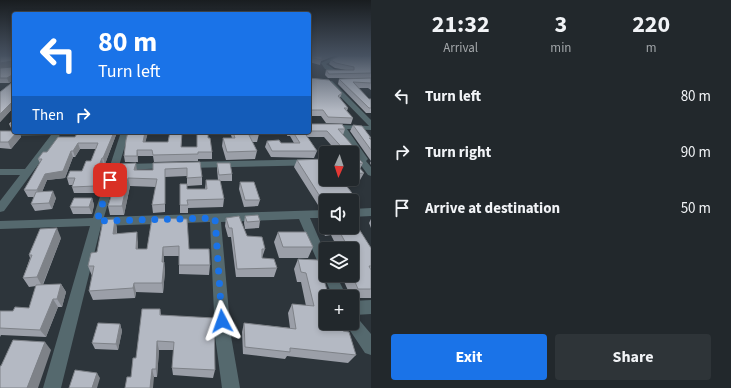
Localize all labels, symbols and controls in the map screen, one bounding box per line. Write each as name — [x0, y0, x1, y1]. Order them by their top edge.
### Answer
text: 21:32 — [432, 7, 490, 42]
text: 3 — [555, 7, 567, 42]
text: 220 — [632, 7, 670, 42]
text: 80 m — [98, 22, 157, 62]
icon: left — [32, 28, 84, 80]
text: Arrival — [443, 39, 478, 57]
text: min — [550, 39, 571, 57]
text: m — [646, 39, 657, 57]
text: Turn left — [98, 59, 160, 84]
icon: left — [391, 85, 413, 107]
text: Turn left — [425, 86, 481, 107]
text: 80 m — [681, 86, 711, 107]
icon: right — [72, 104, 94, 126]
text: Then — [32, 105, 64, 126]
icon: right — [391, 141, 413, 163]
text: Turn right — [425, 142, 491, 163]
text: 90 m — [681, 142, 711, 163]
north arrow — [319, 146, 359, 186]
map controls — [319, 146, 359, 330]
pin — [93, 163, 127, 197]
icon: arrive — [99, 169, 121, 191]
button: sound — [319, 194, 359, 234]
icon: arrive — [391, 197, 413, 219]
text: Arrive at destination — [425, 198, 560, 219]
text: 50 m — [681, 198, 711, 219]
button: layers — [319, 242, 359, 282]
button: + — [319, 290, 359, 330]
position arrow — [201, 300, 243, 342]
button: Exit — [391, 334, 547, 380]
button: Share — [555, 334, 711, 380]

